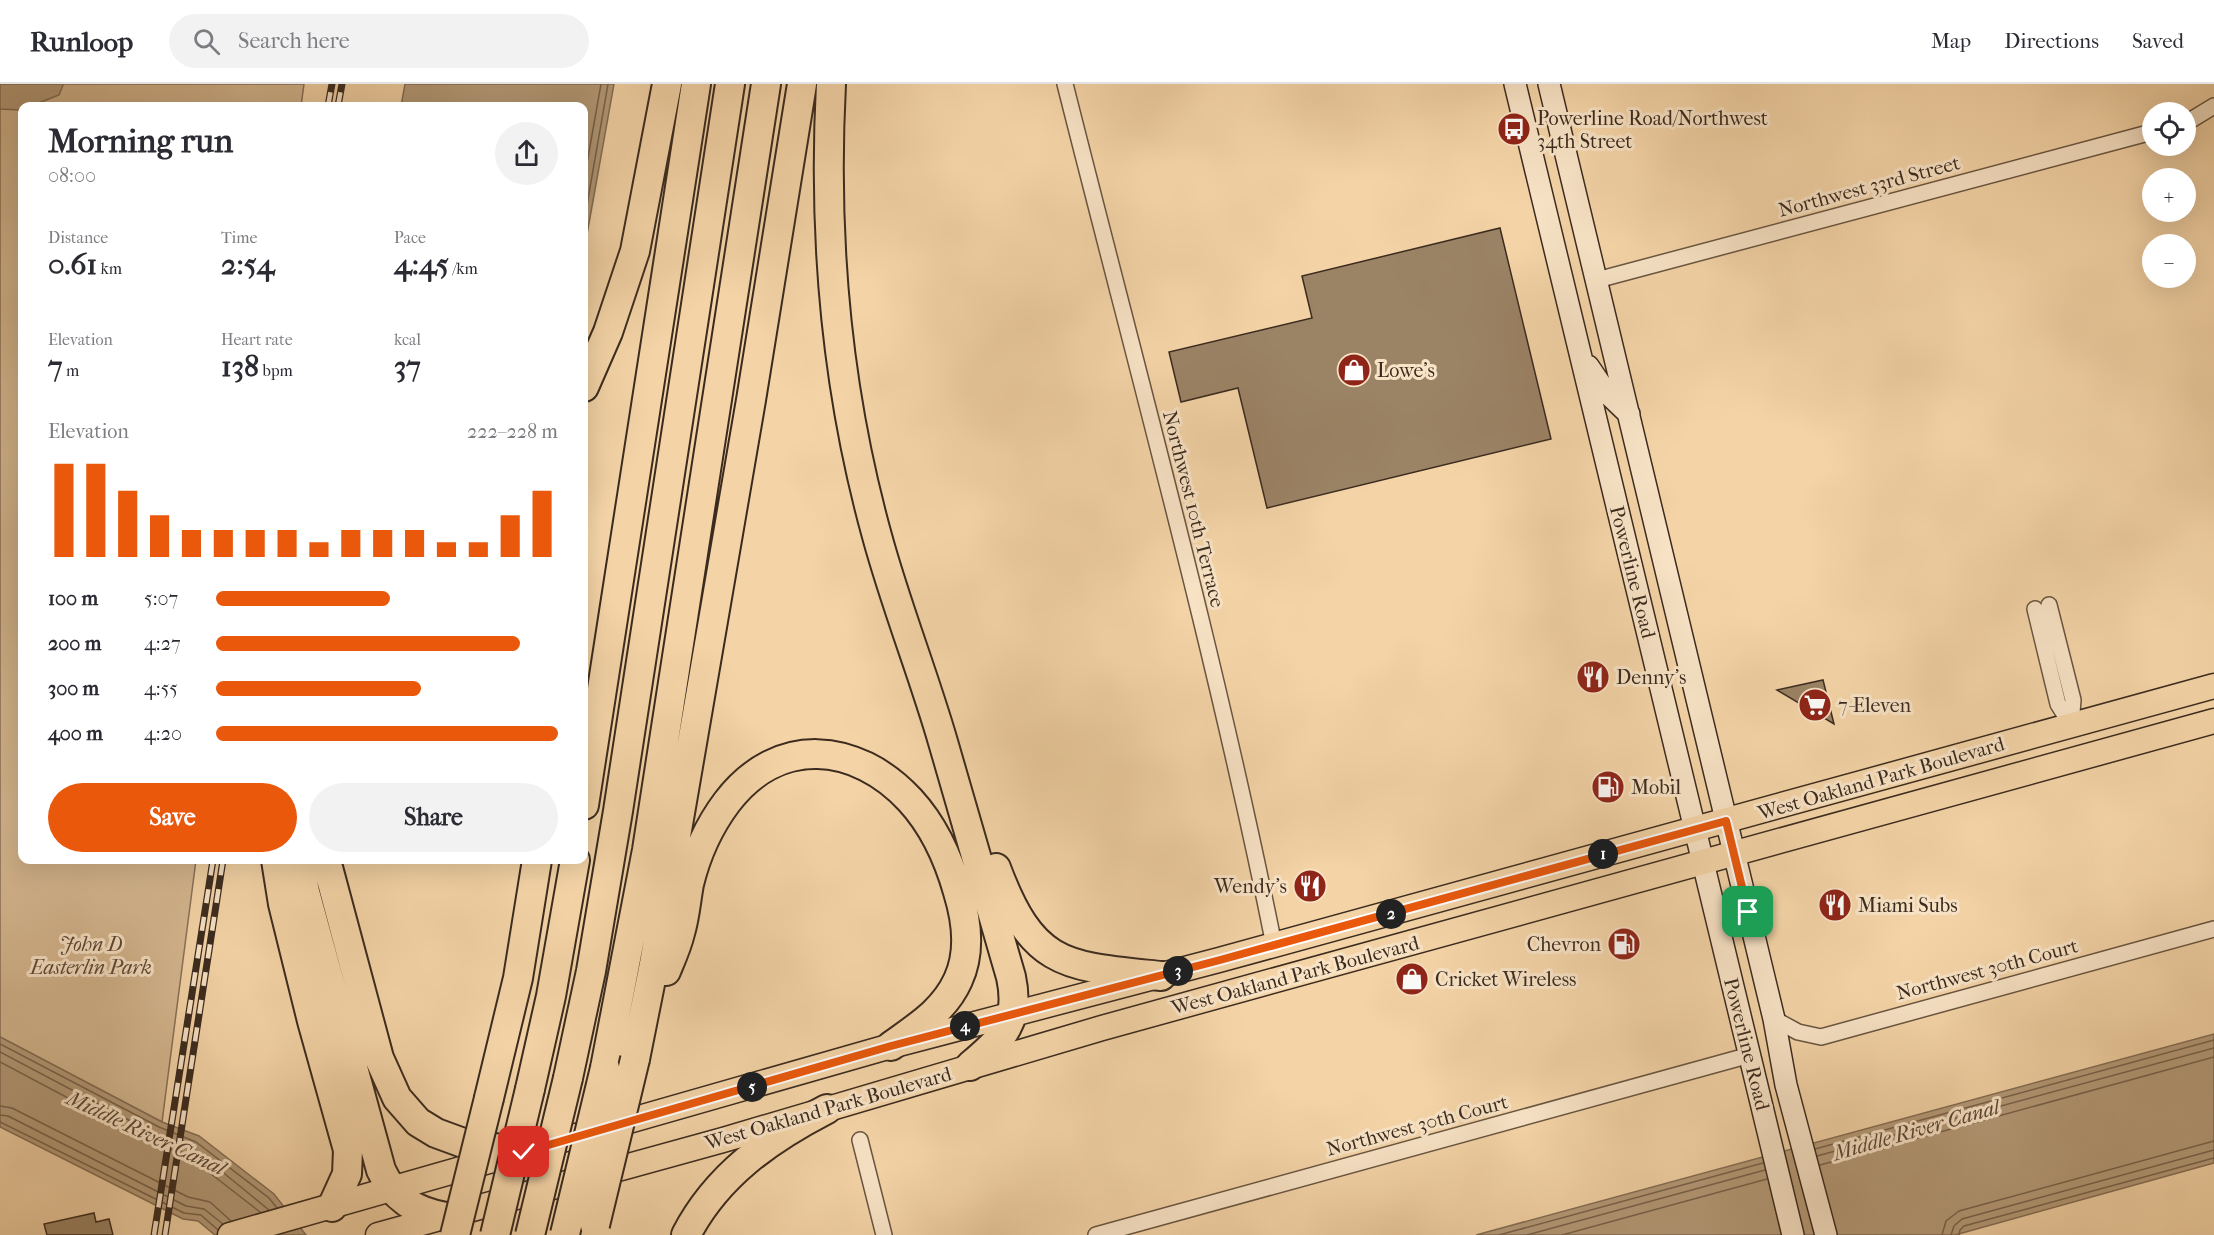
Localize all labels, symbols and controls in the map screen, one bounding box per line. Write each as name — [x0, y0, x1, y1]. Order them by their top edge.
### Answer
search box — [169, 14, 589, 68]
text: Runloop — [30, 25, 133, 58]
icon: search — [190, 25, 223, 58]
text: Search here — [238, 28, 350, 54]
text: Map — [1931, 29, 1971, 53]
text: Directions — [2004, 29, 2099, 53]
text: Saved — [2132, 29, 2184, 53]
map controls — [2142, 102, 2196, 288]
button: locate — [2142, 102, 2196, 156]
place label: Powerline Road/Northwest 34th Street — [1537, 107, 1768, 153]
bus stop icon: Powerline Road/Northwest 34th Street — [1496, 111, 1532, 147]
text: Morning run — [48, 122, 233, 161]
button: share — [495, 122, 558, 185]
street label: Northwest 33rd Street — [1776, 151, 1963, 222]
text: 08:00 — [48, 164, 96, 187]
button: + — [2142, 168, 2196, 222]
text: Distance — [48, 228, 108, 247]
text: Time — [221, 228, 257, 247]
text: Pace — [394, 228, 426, 247]
button: − — [2142, 234, 2196, 288]
text: 0.61 — [48, 247, 97, 282]
text: 2:54 — [221, 247, 274, 282]
text: 4:45 — [394, 247, 449, 282]
text: km — [97, 259, 122, 278]
text: /km — [449, 259, 478, 278]
text: Elevation — [48, 330, 113, 349]
text: Heart rate — [221, 330, 293, 349]
text: kcal — [394, 330, 421, 349]
text: 7 — [48, 349, 62, 384]
text: 138 — [221, 349, 259, 384]
text: 37 — [394, 349, 421, 384]
shop icon: Lowe's — [1336, 352, 1372, 388]
place label: Lowe's — [1377, 359, 1435, 382]
text: m — [62, 361, 79, 380]
text: bpm — [259, 361, 293, 380]
street label: Northwest 10th Terrace — [1158, 408, 1229, 610]
text: Elevation — [48, 420, 129, 443]
text: 222–228 m — [467, 420, 558, 443]
street label: Powerline Road — [1605, 503, 1660, 642]
text: 100 m — [48, 587, 98, 610]
text: 5:07 — [144, 587, 178, 610]
text: 200 m — [48, 632, 101, 655]
text: 4:27 — [144, 632, 181, 655]
restaurant icon: Denny's — [1575, 659, 1611, 695]
place label: Denny's — [1616, 666, 1686, 689]
text: 300 m — [48, 677, 99, 700]
text: 4:55 — [144, 677, 178, 700]
supermarket icon: 7-Eleven — [1797, 687, 1833, 723]
place label: 7-Eleven — [1838, 694, 1912, 717]
text: 400 m — [48, 722, 103, 745]
text: 4:20 — [144, 722, 182, 745]
street label: West Oakland Park Boulevard — [1754, 732, 2008, 825]
fuel station icon: Mobil — [1590, 769, 1626, 805]
place label: Mobil — [1631, 776, 1681, 799]
button: Save — [48, 783, 297, 852]
button: Share — [309, 783, 558, 852]
pin: 1 — [1588, 839, 1618, 869]
text: 1 — [1600, 844, 1606, 863]
restaurant icon: Wendy's — [1292, 868, 1328, 904]
place label: Wendy's — [1213, 875, 1287, 898]
pin — [1722, 886, 1773, 937]
restaurant icon: Miami Subs — [1817, 887, 1853, 923]
place label: Miami Subs — [1858, 894, 1958, 917]
icon: arrive — [1731, 895, 1764, 928]
pin: 2 — [1376, 899, 1406, 929]
text: 2 — [1387, 904, 1395, 923]
fuel station icon: Chevron — [1606, 926, 1642, 962]
street label: West Oakland Park Boulevard — [1168, 931, 1423, 1020]
park label: John D Easterlin Park — [29, 933, 152, 979]
place label: Chevron — [1527, 933, 1601, 956]
street label: Northwest 30th Court — [1894, 934, 2080, 1005]
pin: 3 — [1163, 956, 1193, 986]
text: 3 — [1175, 961, 1181, 980]
shop icon: Cricket Wireless — [1394, 961, 1430, 997]
place label: Cricket Wireless — [1435, 968, 1576, 991]
street label: Powerline Road — [1719, 975, 1774, 1114]
pin: 4 — [950, 1011, 980, 1041]
text: 4 — [960, 1016, 970, 1035]
street label: West Oakland Park Boulevard — [701, 1062, 955, 1155]
pin: 5 — [737, 1072, 767, 1102]
text: 5 — [749, 1077, 755, 1096]
water label: Middle River Canal — [61, 1085, 232, 1181]
street label: Northwest 30th Court — [1324, 1090, 1510, 1161]
water label: Middle River Canal — [1828, 1094, 2005, 1166]
pin — [498, 1126, 549, 1177]
icon: check — [507, 1135, 540, 1168]

